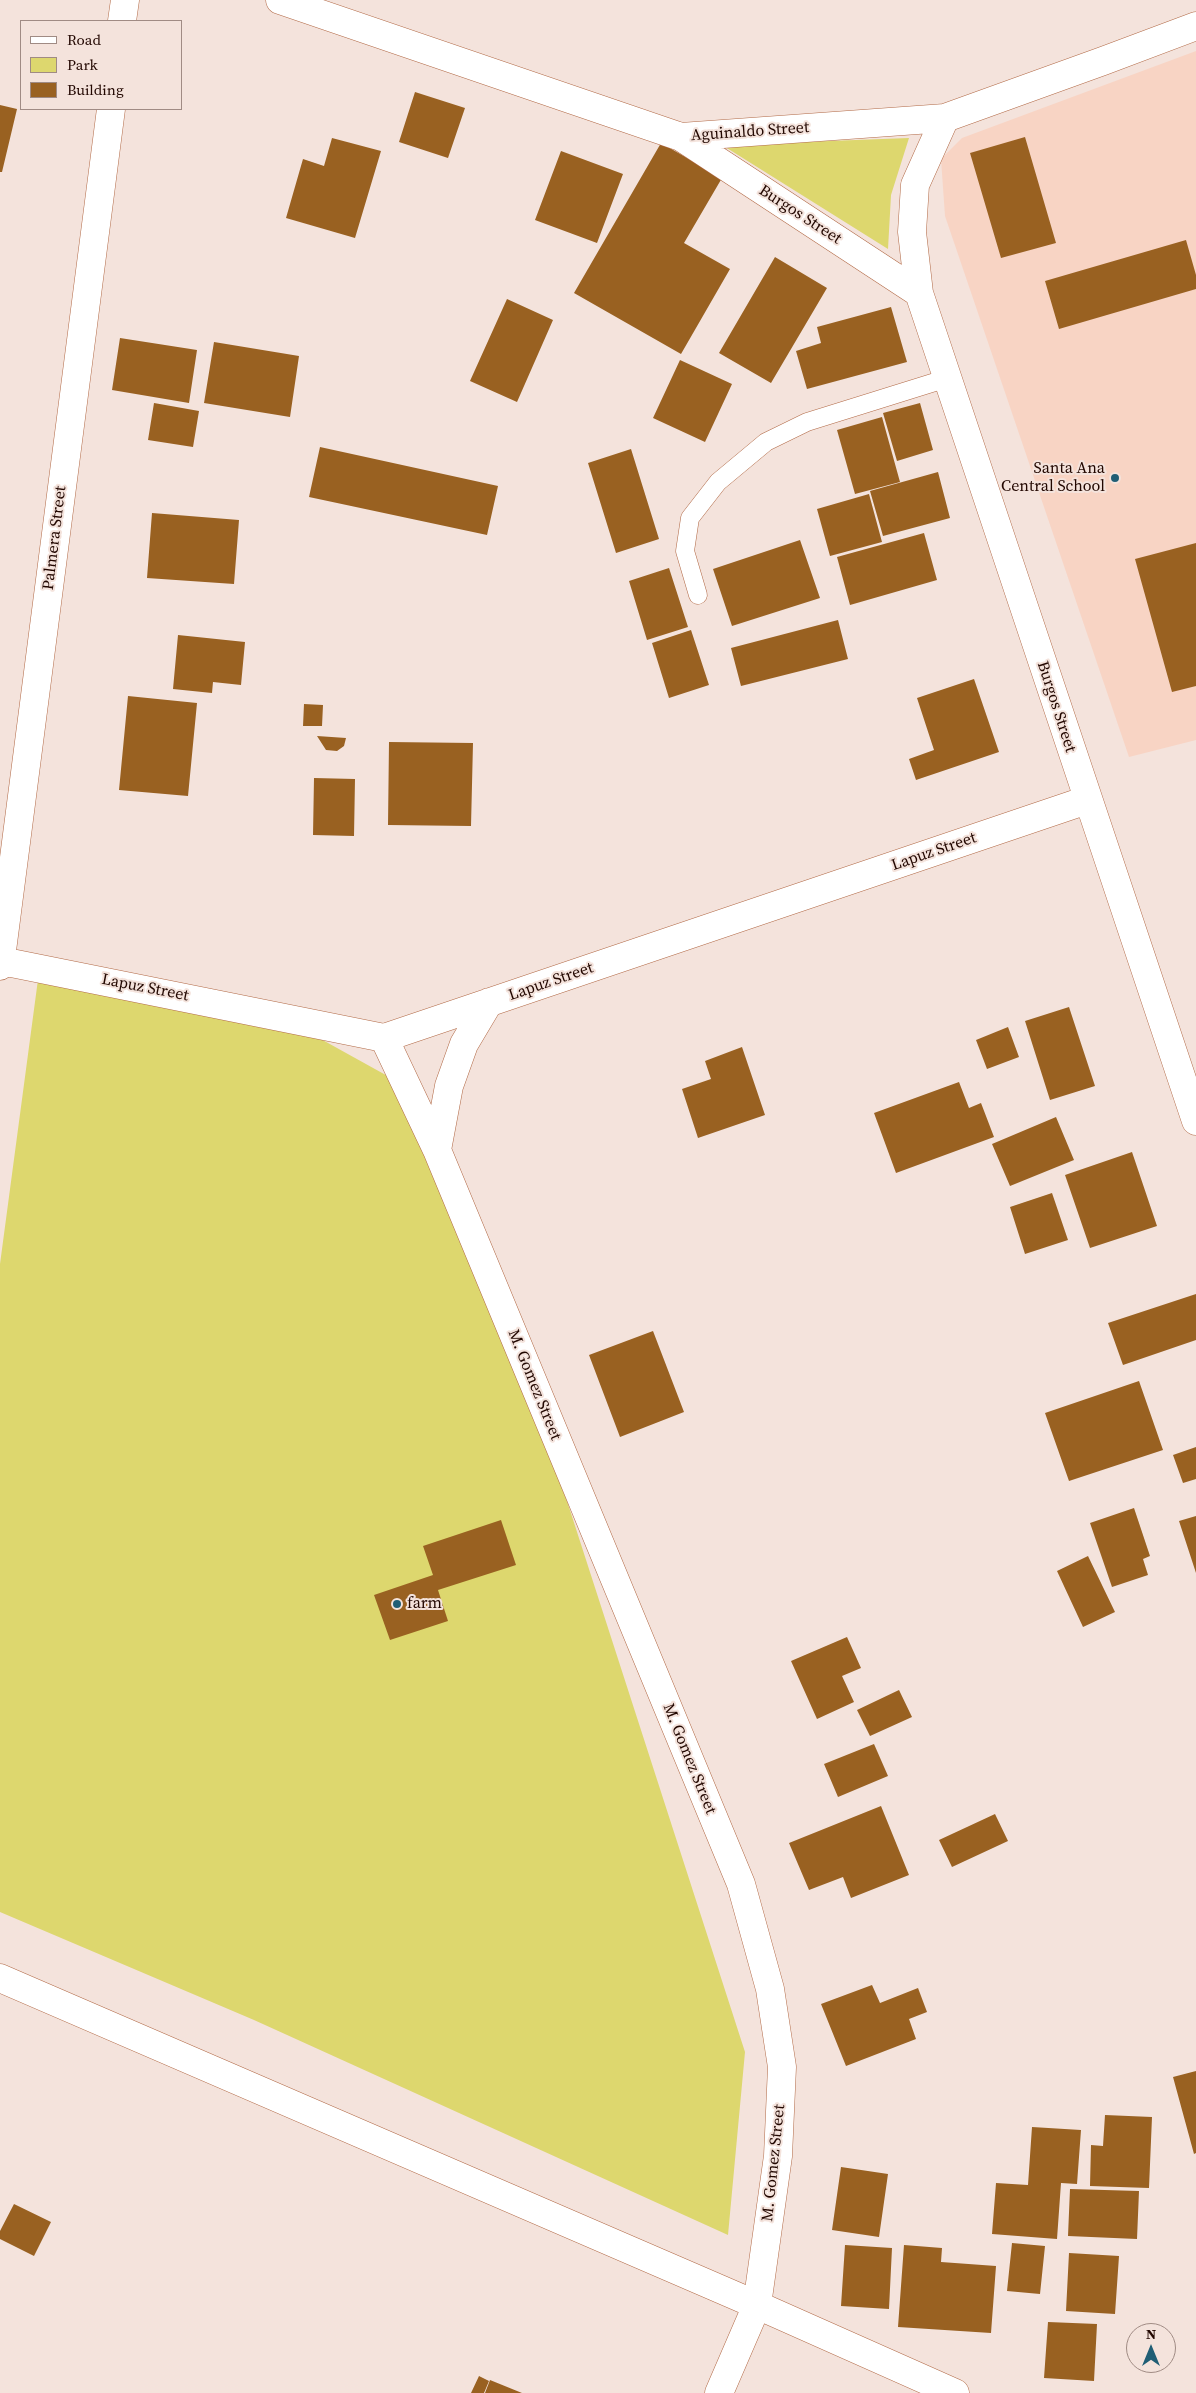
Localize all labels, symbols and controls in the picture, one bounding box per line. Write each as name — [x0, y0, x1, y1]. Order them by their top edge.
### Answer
legend — [20, 20, 182, 110]
text: Road — [67, 29, 101, 50]
text: Park — [67, 54, 98, 75]
text: Building — [67, 79, 124, 100]
street label: Aguinaldo Street — [690, 118, 810, 146]
street label: Burgos Street — [755, 181, 845, 249]
place label: Santa Ana Central School — [1001, 459, 1105, 497]
marker: Santa Ana Central School — [1109, 472, 1121, 484]
street label: Palmera Street — [39, 485, 71, 591]
street label: Burgos Street — [1032, 659, 1080, 755]
street label: Lapuz Street — [889, 829, 979, 875]
street label: Lapuz Street — [506, 959, 596, 1005]
street label: Lapuz Street — [100, 970, 190, 1006]
street label: M. Gomez Street — [503, 1327, 565, 1443]
place label: farm — [407, 1594, 442, 1614]
marker: farm — [391, 1598, 403, 1610]
street label: M. Gomez Street — [658, 1701, 720, 1817]
street label: M. Gomez Street — [758, 2104, 790, 2222]
north arrow — [1126, 2323, 1176, 2373]
text: N — [1146, 2324, 1156, 2344]

